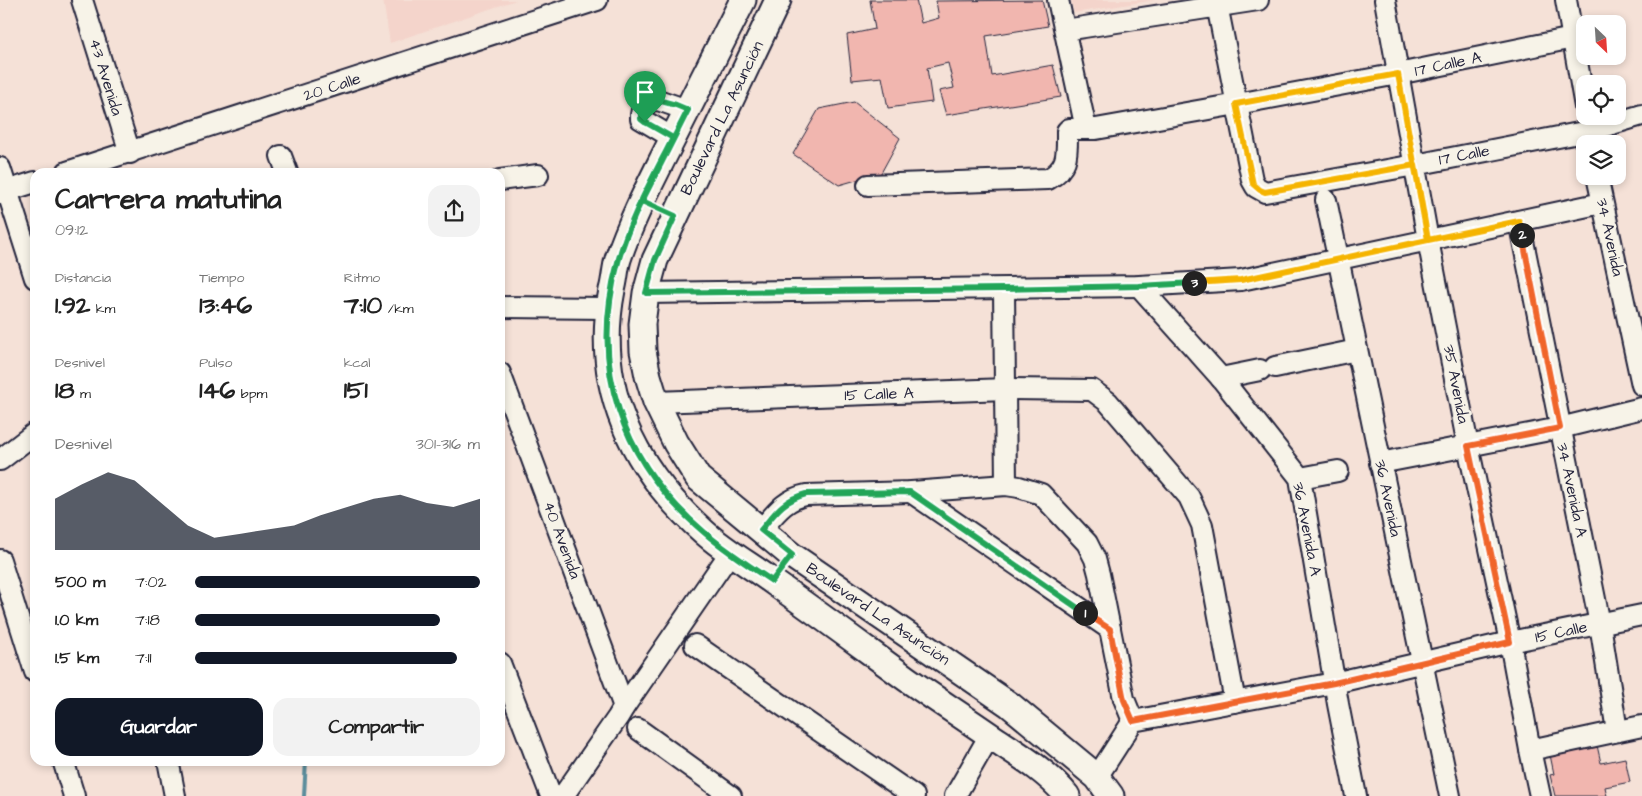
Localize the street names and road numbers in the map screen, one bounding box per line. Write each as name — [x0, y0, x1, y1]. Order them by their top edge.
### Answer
street label: 43 Avenida — [84, 36, 128, 118]
street label: Boulevard La Asunción — [675, 37, 769, 199]
street label: 17 Calle A — [1412, 46, 1484, 82]
street label: 20 Calle — [301, 67, 364, 107]
street label: 17 Calle — [1437, 139, 1492, 171]
street label: 34 Avenida — [1591, 196, 1629, 278]
street label: 35 Avenida — [1438, 343, 1474, 425]
street label: 15 Calle A — [844, 382, 914, 406]
street label: 34 Avenida A — [1551, 441, 1593, 539]
street label: 36 Avenida — [1369, 457, 1407, 539]
street label: 36 Avenida A — [1287, 480, 1327, 578]
street label: 40 Avenida — [538, 498, 586, 582]
street label: Boulevard La Asunción — [802, 558, 954, 670]
street label: 15 Calle — [1533, 616, 1590, 648]

